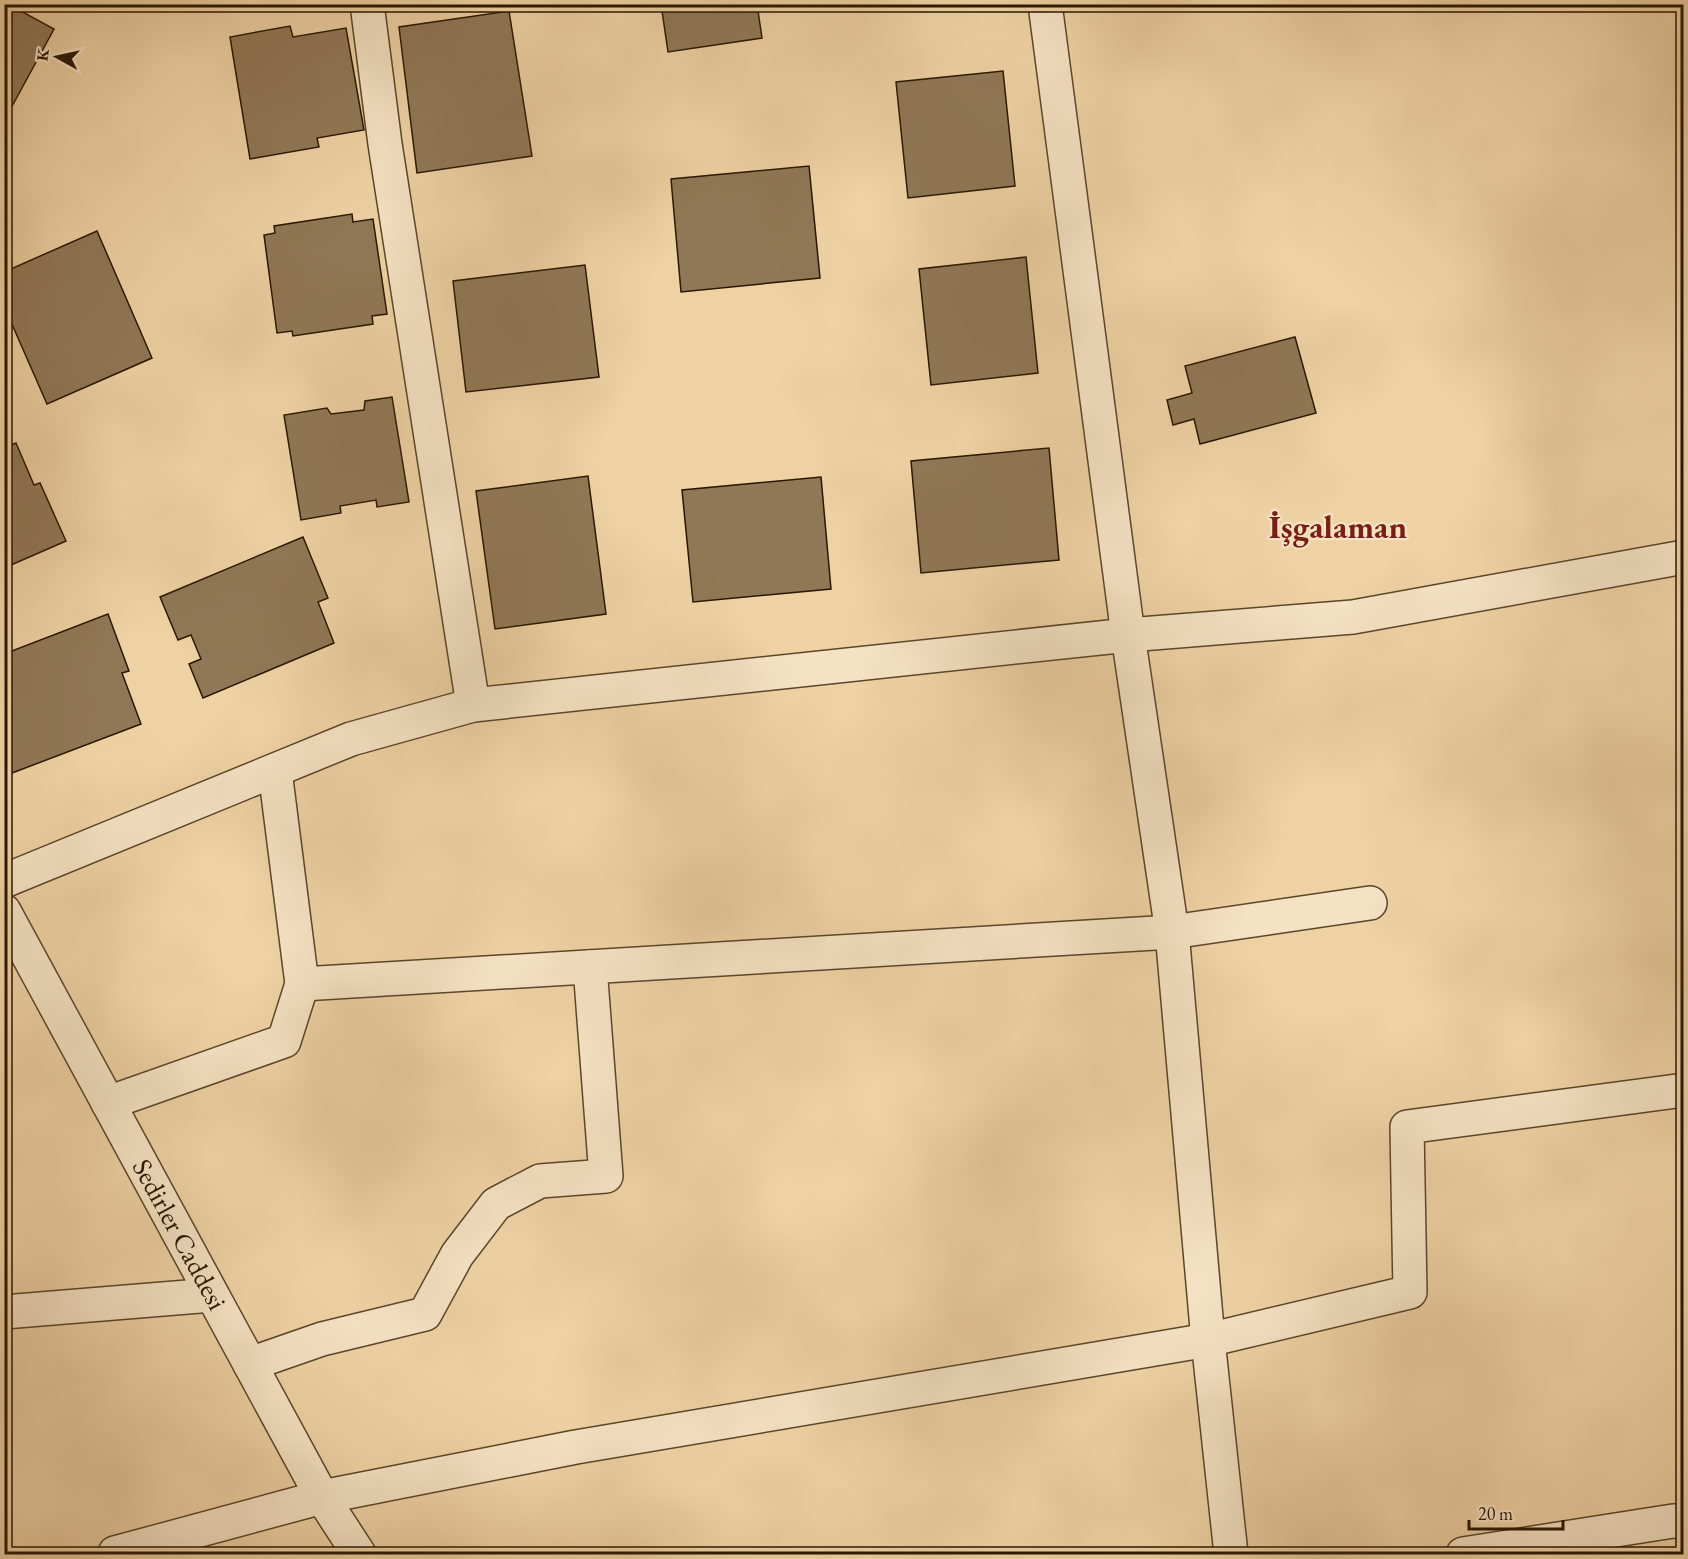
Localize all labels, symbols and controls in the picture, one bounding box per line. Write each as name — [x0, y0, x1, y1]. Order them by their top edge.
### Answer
north arrow — [27, 27, 87, 87]
text: K — [31, 47, 54, 62]
district label: İşgalaman — [1269, 505, 1408, 548]
street label: Sedirler Caddesi — [125, 1153, 235, 1316]
scale bar — [1469, 1493, 1564, 1531]
text: 20 m — [1478, 1502, 1513, 1525]

